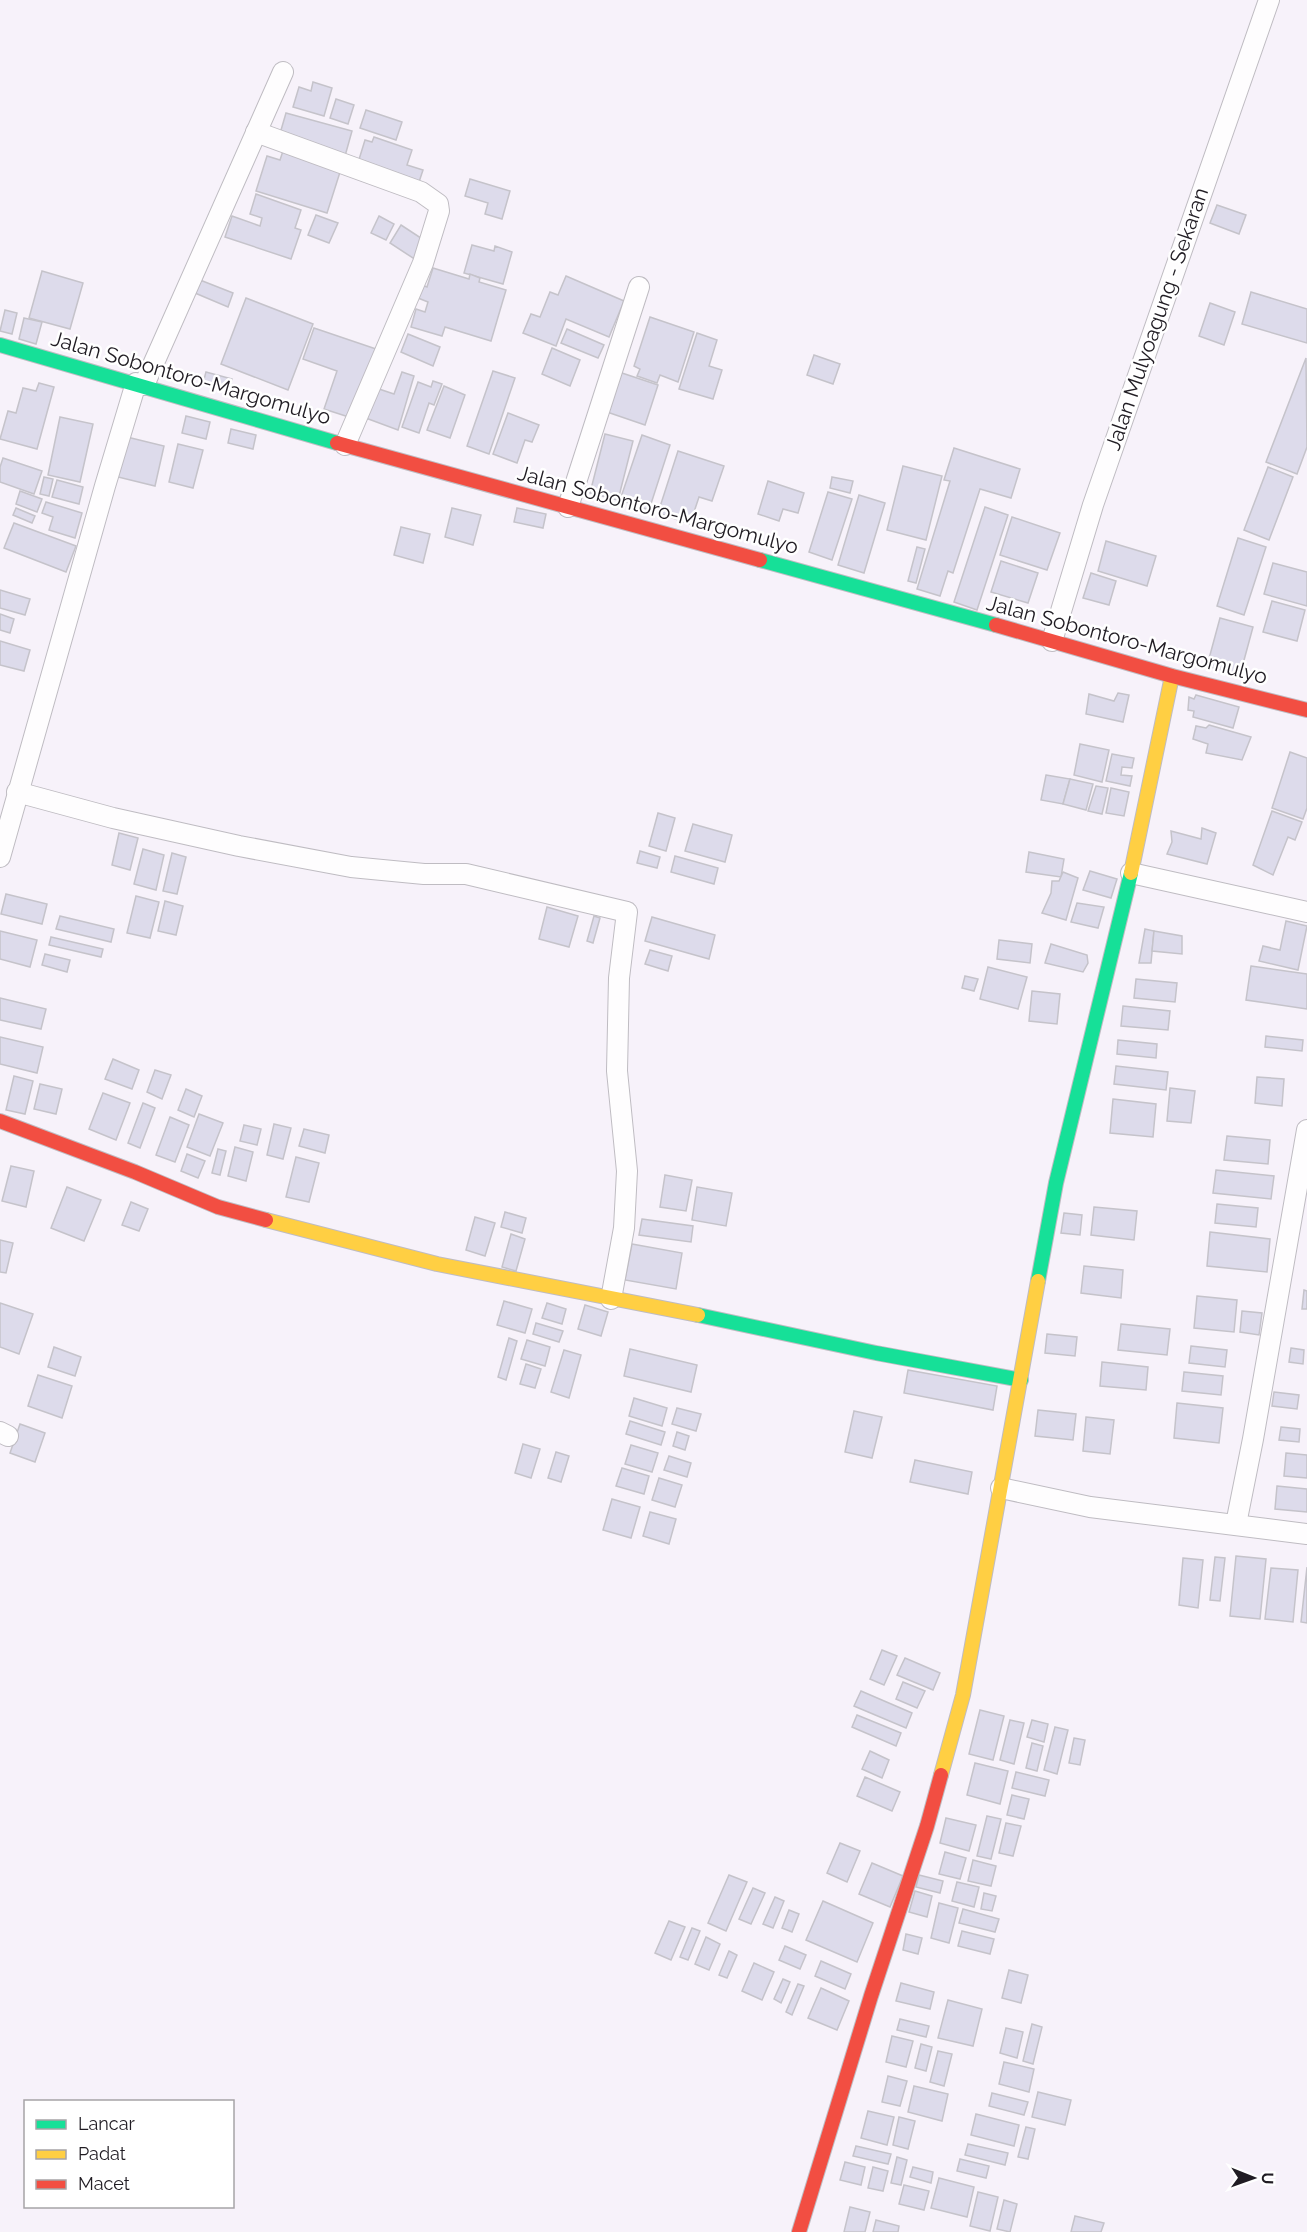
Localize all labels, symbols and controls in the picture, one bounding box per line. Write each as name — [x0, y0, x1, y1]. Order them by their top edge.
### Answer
street label: Jalan Mulyoagung - Sekaran — [1100, 184, 1213, 453]
street label: Jalan Sobontoro-Margomulyo — [48, 326, 334, 429]
street label: Jalan Sobontoro-Margomulyo — [515, 460, 801, 559]
street label: Jalan Sobontoro-Margomulyo — [984, 590, 1270, 689]
legend — [24, 2100, 234, 2208]
text: Lancar — [78, 2113, 135, 2134]
text: Padat — [78, 2143, 126, 2164]
north arrow — [1223, 2148, 1283, 2208]
text: U — [1258, 2172, 1277, 2184]
text: Macet — [78, 2173, 130, 2194]

